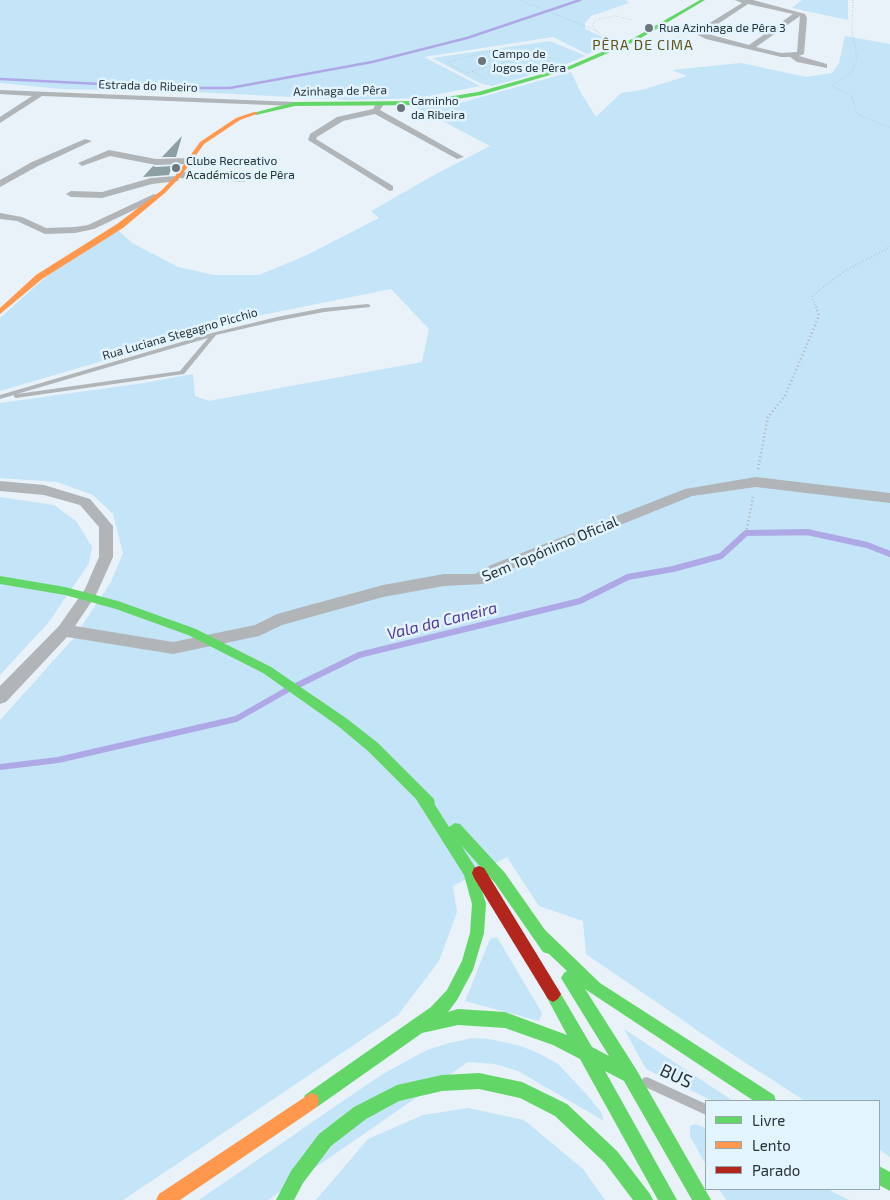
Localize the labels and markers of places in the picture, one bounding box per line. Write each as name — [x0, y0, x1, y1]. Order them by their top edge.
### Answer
place label: Rua Azinhaga de Pêra 3 — [659, 21, 786, 35]
marker: Rua Azinhaga de Pêra 3 — [643, 22, 655, 34]
place label: Campo de Jogos de Pêra — [492, 47, 566, 75]
marker: Campo de Jogos de Pêra — [476, 55, 488, 67]
place label: Caminho da Ribeira — [411, 94, 465, 122]
marker: Caminho da Ribeira — [395, 102, 407, 114]
place label: Clube Recreativo Académicos de Pêra — [186, 154, 295, 182]
marker: Clube Recreativo Académicos de Pêra — [170, 162, 182, 174]

